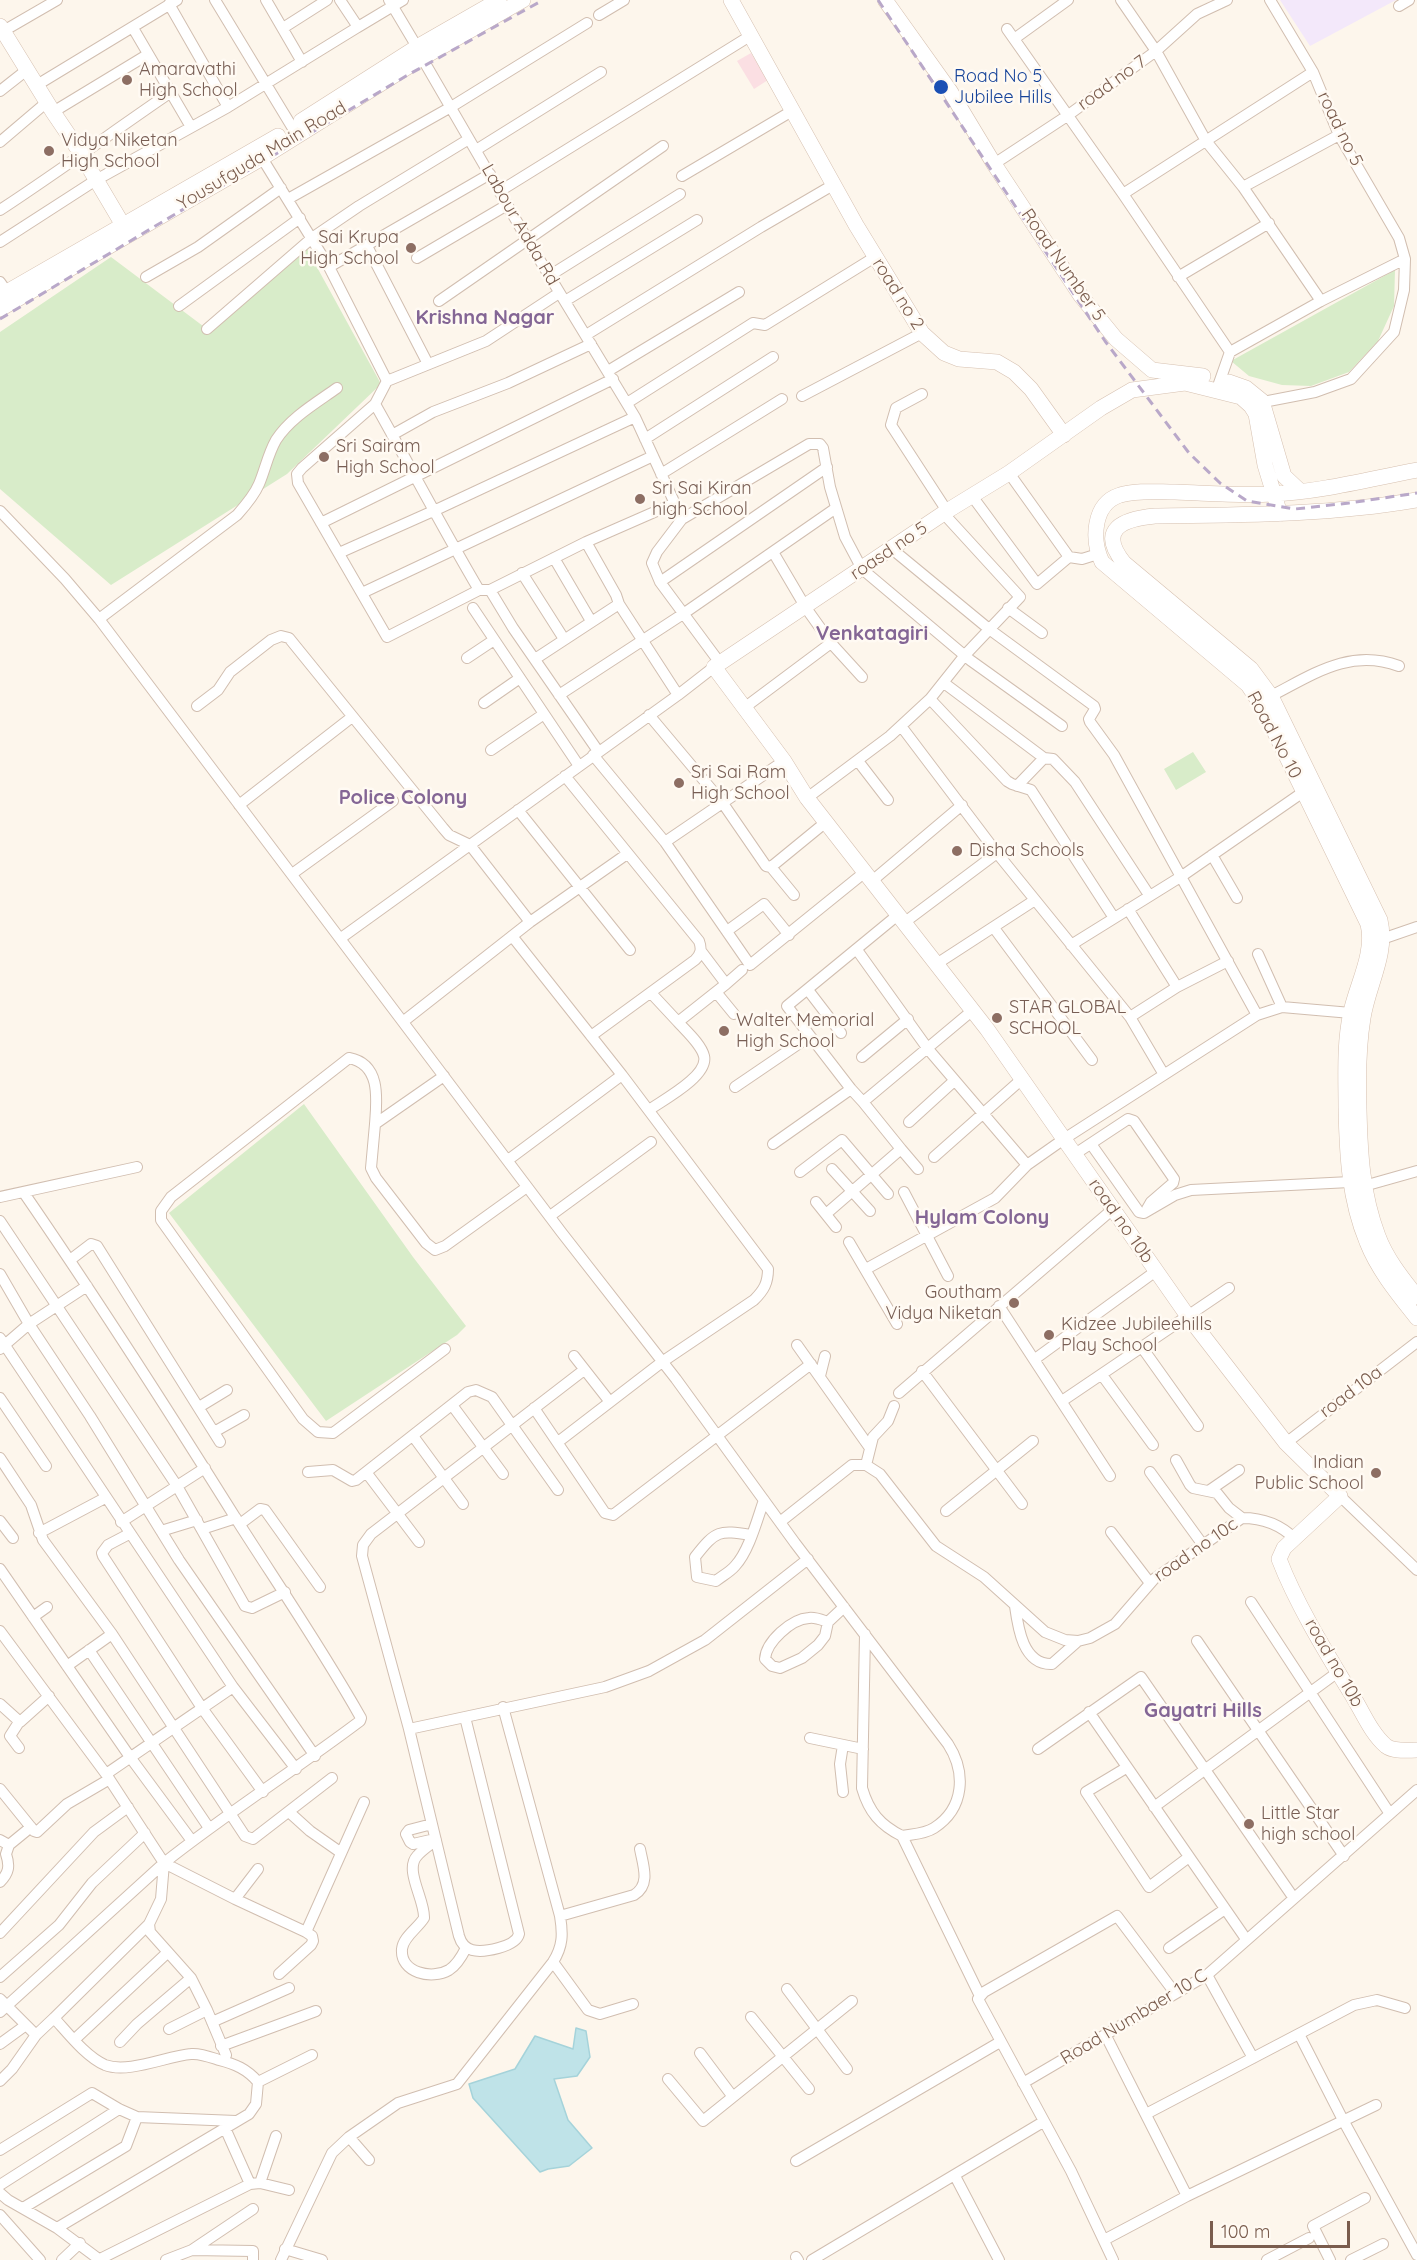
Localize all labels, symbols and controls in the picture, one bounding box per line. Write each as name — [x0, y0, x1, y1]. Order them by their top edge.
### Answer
street label: road no 7 — [1073, 51, 1151, 115]
place label: Amaravathi High School — [139, 59, 238, 101]
place label: Road No 5 Jubilee Hills — [954, 66, 1052, 109]
marker: Amaravathi High School — [120, 73, 134, 87]
marker: Road No 5 Jubilee Hills — [932, 78, 950, 96]
street label: road no 5 — [1313, 88, 1367, 170]
street label: Yousufguda Main Road — [174, 97, 350, 215]
place label: Vidya Niketan High School — [61, 130, 178, 172]
marker: Vidya Niketan High School — [42, 144, 56, 158]
street label: Labour Adda Rd — [477, 160, 563, 290]
street label: Road Number 5 — [1016, 205, 1110, 325]
place label: Sai Krupa High School — [300, 227, 399, 270]
marker: Sai Krupa High School — [404, 241, 418, 255]
street label: road no 2 — [868, 254, 928, 334]
district label: Krishna Nagar — [416, 306, 554, 330]
place label: Sri Sairam High School — [336, 436, 435, 478]
marker: Sri Sairam High School — [317, 450, 331, 464]
place label: Sri Sai Kiran high School — [652, 478, 752, 520]
marker: Sri Sai Kiran high School — [633, 492, 647, 506]
street label: roasd no 5 — [846, 517, 932, 585]
district label: Venkatagiri — [816, 622, 928, 646]
street label: Road No 10 — [1242, 688, 1306, 782]
place label: Sri Sai Ram High School — [691, 762, 790, 804]
marker: Sri Sai Ram High School — [672, 776, 686, 790]
district label: Police Colony — [339, 786, 467, 810]
place label: Disha Schools — [969, 840, 1084, 862]
marker: Disha Schools — [950, 844, 964, 858]
place label: STAR GLOBAL SCHOOL — [1009, 997, 1126, 1040]
place label: Walter Memorial High School — [736, 1010, 874, 1052]
marker: STAR GLOBAL SCHOOL — [990, 1011, 1004, 1025]
marker: Walter Memorial High School — [717, 1024, 731, 1038]
street label: road no 10b — [1084, 1174, 1158, 1268]
district label: Hylam Colony — [915, 1206, 1049, 1230]
place label: Goutham Vidya Niketan — [885, 1282, 1002, 1324]
marker: Goutham Vidya Niketan — [1007, 1296, 1021, 1310]
place label: Kidzee Jubileehills Play School — [1061, 1314, 1212, 1356]
marker: Kidzee Jubileehills Play School — [1042, 1328, 1056, 1342]
street label: road 10a — [1316, 1362, 1386, 1422]
place label: Indian Public School — [1254, 1452, 1364, 1494]
marker: Indian Public School — [1369, 1466, 1383, 1480]
street label: road no 10c — [1150, 1513, 1242, 1587]
street label: road no 10b — [1300, 1615, 1368, 1711]
district label: Gayatri Hills — [1144, 1699, 1262, 1723]
place label: Little Star high school — [1261, 1803, 1355, 1846]
marker: Little Star high school — [1242, 1817, 1256, 1831]
street label: Road Numbaer 10 C — [1057, 1965, 1211, 2069]
scale bar — [1213, 2209, 1352, 2247]
text: 100 m — [1221, 2220, 1270, 2243]

